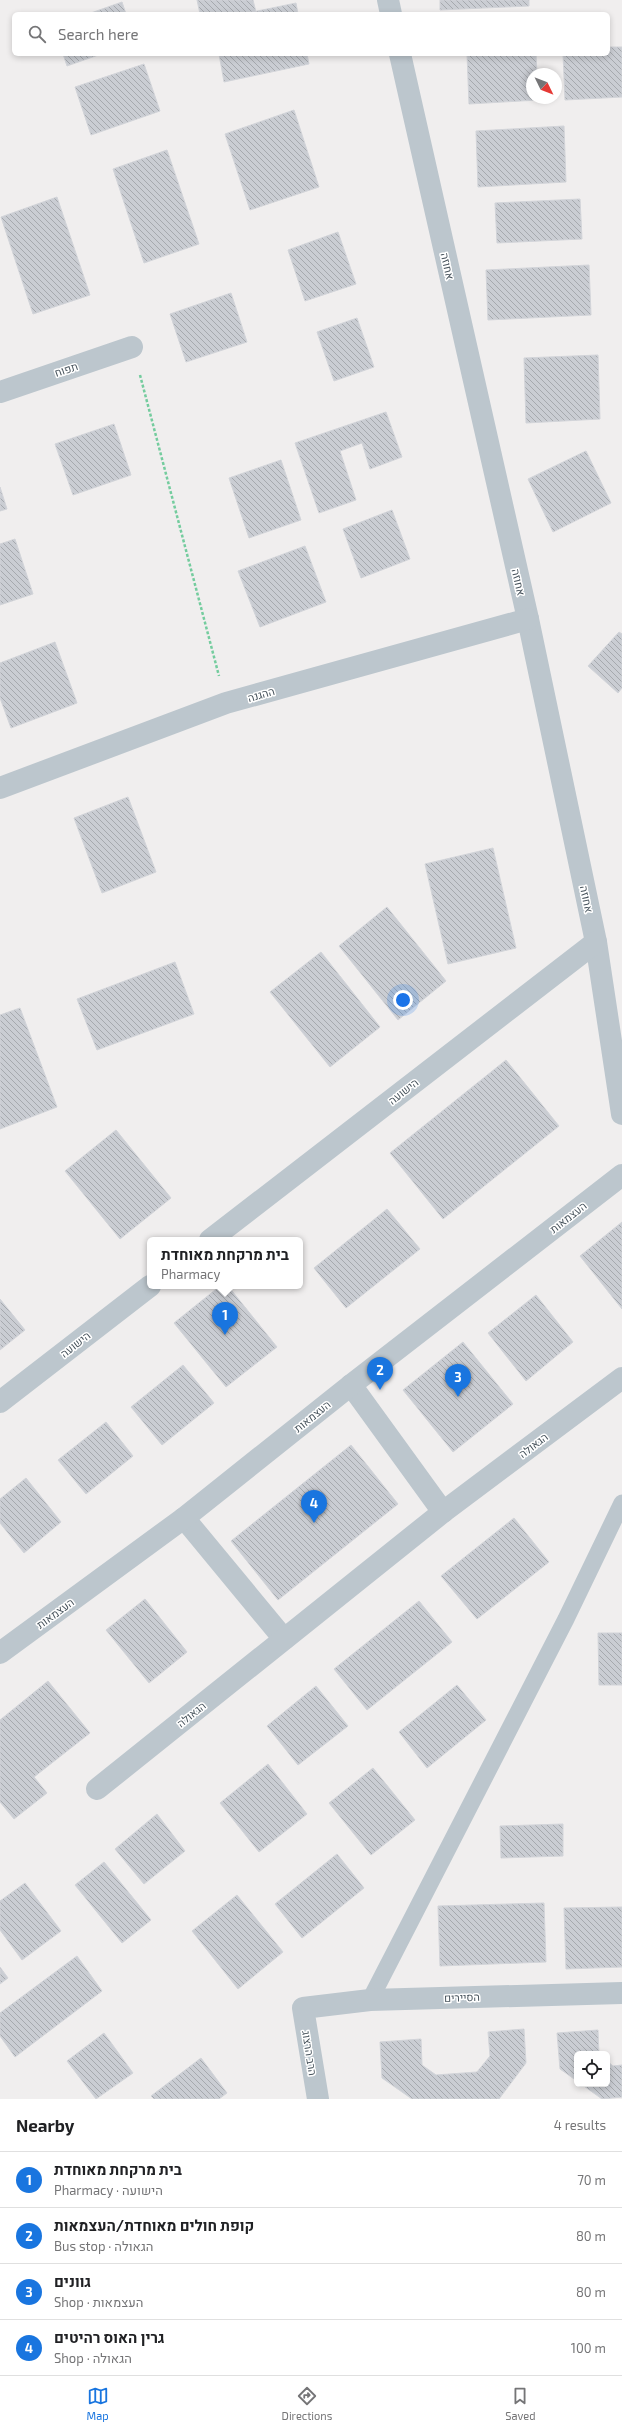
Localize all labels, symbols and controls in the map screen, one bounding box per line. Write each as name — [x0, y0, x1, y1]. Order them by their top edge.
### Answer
search box — [12, 12, 610, 56]
icon: search — [26, 23, 48, 45]
text: Search here — [58, 25, 139, 43]
north arrow — [526, 68, 562, 104]
street label: אחוזה — [439, 251, 457, 281]
street label: תפוח — [53, 359, 79, 379]
street label: אחוזה — [510, 567, 528, 597]
street label: ההגנה — [246, 684, 276, 704]
street label: אחוזה — [578, 884, 596, 914]
your location — [393, 990, 413, 1010]
street label: הישועה — [385, 1075, 421, 1107]
street label: העצמאות — [547, 1199, 589, 1235]
popup — [147, 1237, 303, 1289]
text: בית מרקחת מאוחדת — [161, 1245, 289, 1263]
text: Pharmacy — [161, 1266, 220, 1282]
pin: 1 — [212, 1302, 238, 1335]
street label: הישועה — [57, 1328, 93, 1360]
pin: 2 — [367, 1357, 393, 1390]
pin: 3 — [445, 1364, 471, 1397]
street label: העצמאות — [291, 1397, 333, 1435]
street label: הגאולה — [516, 1430, 550, 1460]
pin: 4 — [301, 1490, 327, 1523]
street label: העצמאות — [34, 1595, 76, 1631]
street label: הגאולה — [174, 1699, 208, 1729]
street label: הסיירים — [444, 1990, 480, 2004]
street label: הרב הרצוג — [300, 2030, 320, 2076]
map controls — [574, 2051, 610, 2087]
button: locate — [574, 2051, 610, 2087]
text: Nearby — [16, 2115, 74, 2135]
text: 4 results — [554, 2117, 606, 2133]
text: בית מרקחת מאוחדת — [54, 2160, 182, 2178]
text: 1 — [26, 2172, 32, 2188]
text: 70 m — [577, 2172, 606, 2188]
text: Pharmacy · הישועה — [54, 2182, 163, 2198]
text: קופת חולים מאוחדת/העצמאות — [54, 2216, 254, 2234]
text: 2 — [25, 2228, 33, 2244]
text: 80 m — [576, 2228, 606, 2244]
text: Bus stop · הגאולה — [54, 2238, 154, 2254]
text: גוונים — [54, 2272, 91, 2290]
text: 3 — [25, 2284, 33, 2300]
text: 80 m — [576, 2284, 606, 2300]
text: Shop · העצמאות — [54, 2294, 143, 2310]
text: גרין האוס רהיטים — [54, 2328, 165, 2346]
text: 4 — [25, 2340, 33, 2356]
text: 100 m — [571, 2340, 606, 2356]
text: Shop · הגאולה — [54, 2350, 132, 2366]
tab: Map — [87, 2385, 109, 2422]
tab: Directions — [282, 2385, 332, 2422]
tab: Saved — [505, 2385, 536, 2422]

